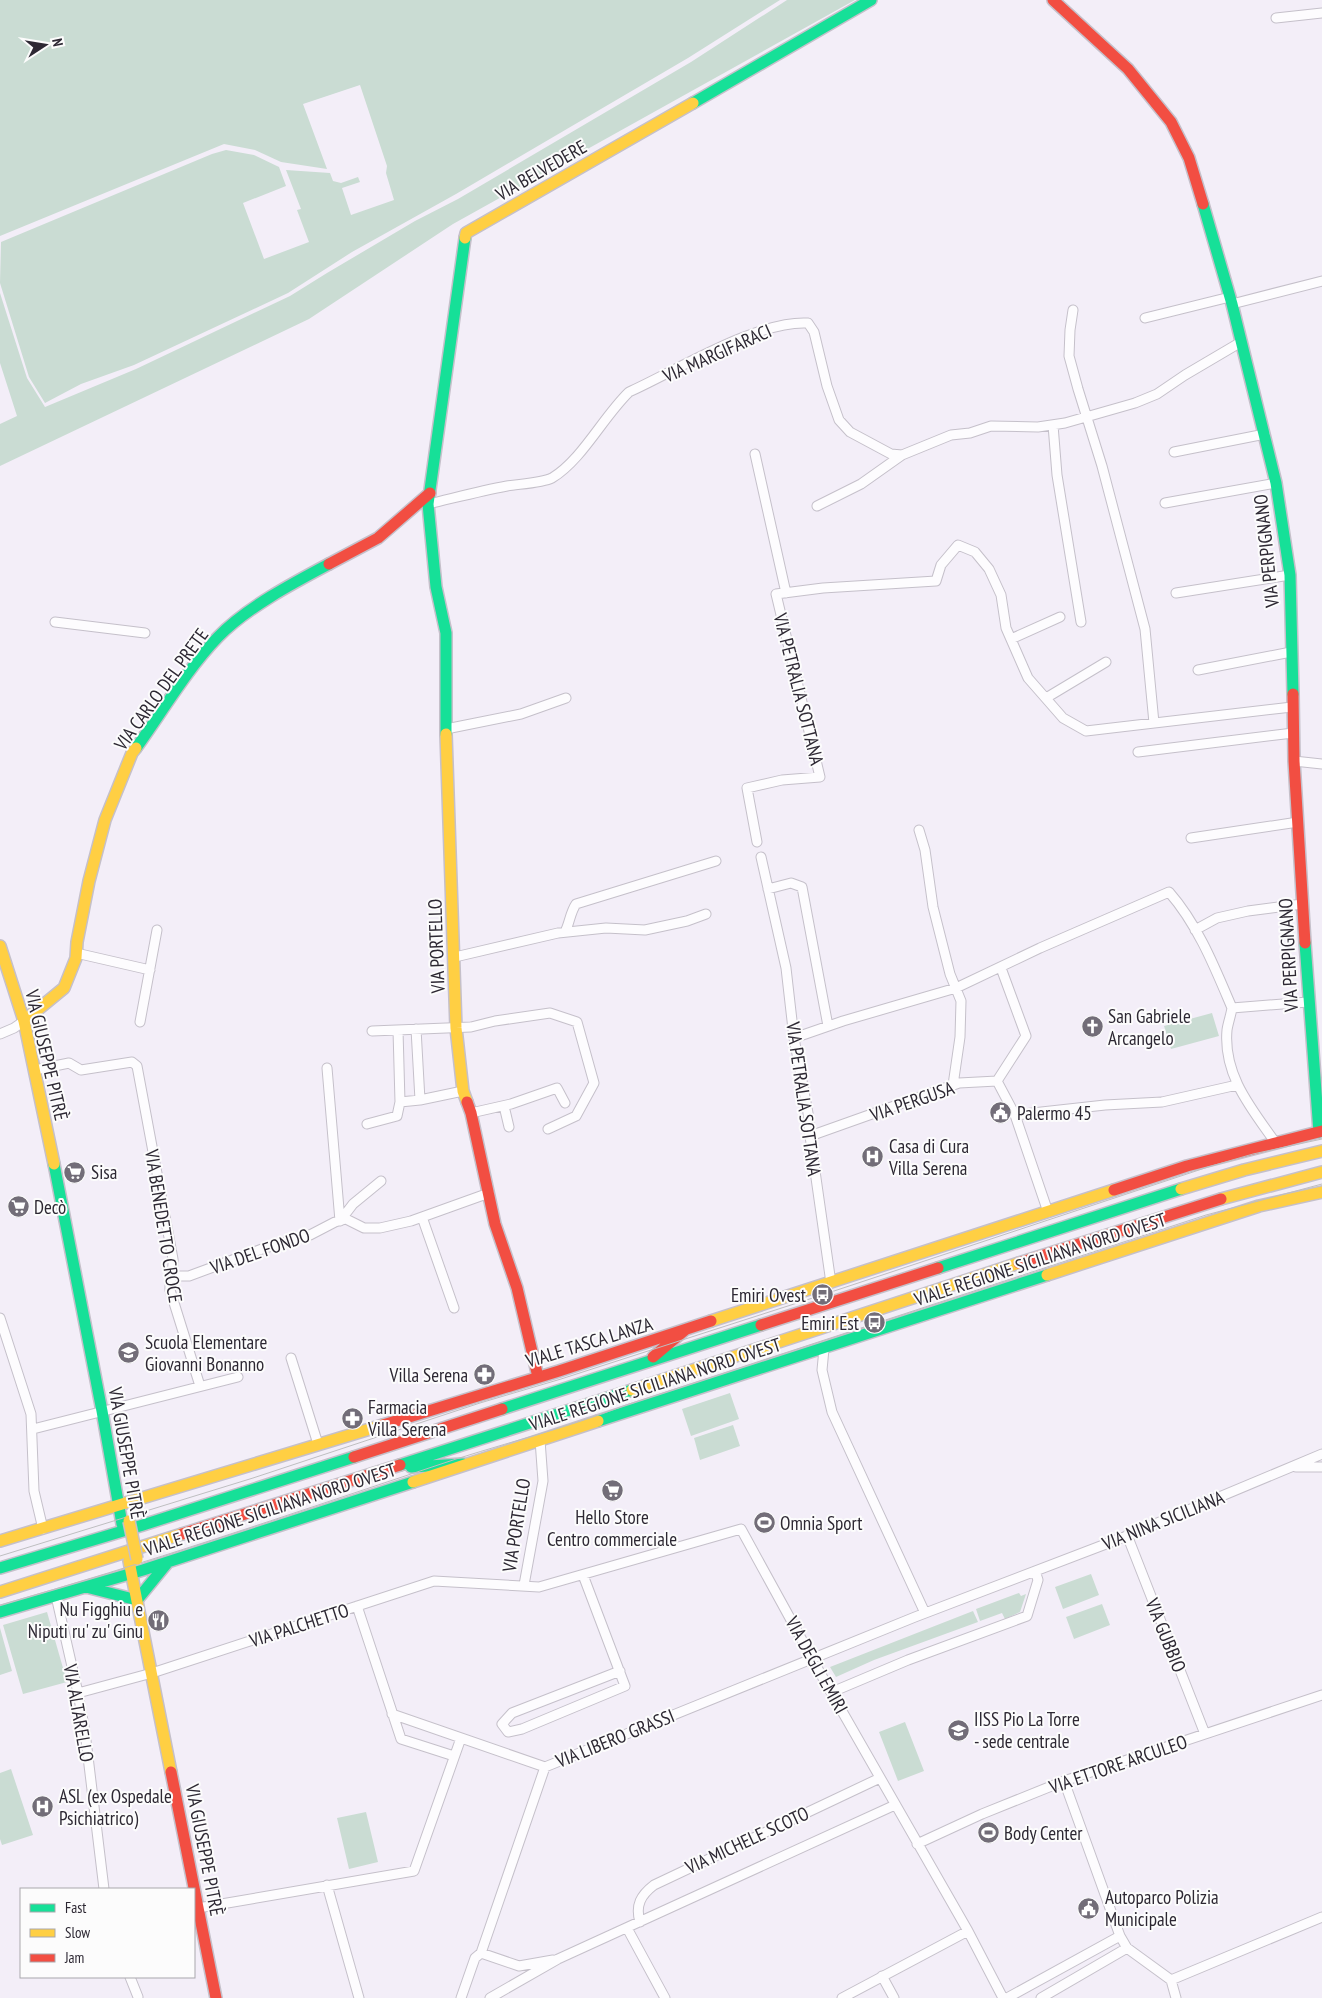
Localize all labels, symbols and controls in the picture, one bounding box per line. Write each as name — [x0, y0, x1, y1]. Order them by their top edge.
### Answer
north arrow — [20, 20, 70, 70]
text: N — [48, 37, 67, 48]
street label: VIA BELVEDERE — [490, 134, 591, 206]
street label: VIA MARGIFARACI — [658, 318, 775, 388]
street label: VIA PERPIGNANO — [1248, 493, 1284, 610]
street label: VIA PETRALIA SOTTANA — [768, 610, 829, 767]
street label: VIA CARLO DEL PRETE — [108, 623, 213, 756]
street label: VIA PORTELLO — [422, 898, 450, 995]
street label: VIA PERPIGNANO — [1273, 898, 1303, 1013]
street label: VIA GIUSEPPE PITRÈ — [20, 986, 74, 1123]
place label: San Gabriele Arcangelo — [1108, 1004, 1191, 1050]
church icon: San Gabriele Arcangelo — [1080, 1015, 1104, 1039]
street label: VIA PETRALIA SOTTANA — [781, 1019, 827, 1178]
street label: VIA PERGUSA — [866, 1075, 957, 1127]
public building icon: Palermo 45 — [989, 1101, 1013, 1125]
place label: Palermo 45 — [1017, 1101, 1092, 1125]
place label: Casa di Cura Villa Serena — [888, 1134, 969, 1180]
hospital icon: Casa di Cura Villa Serena — [861, 1145, 885, 1169]
street label: VIA BENEDETTO CROCE — [140, 1147, 188, 1304]
supermarket icon: Sisa — [63, 1160, 87, 1184]
place label: Sisa — [91, 1160, 117, 1184]
supermarket icon: Decò — [6, 1195, 30, 1219]
place label: Decò — [34, 1195, 66, 1219]
street label: VIALE REGIONE SICILIANA NORD OVEST — [910, 1207, 1169, 1311]
street label: VIA DEL FONDO — [206, 1223, 313, 1280]
place label: Emiri Ovest — [731, 1283, 807, 1307]
bus stop icon: Emiri Ovest — [810, 1283, 834, 1307]
street label: VIALE TASCA LANZA — [522, 1311, 655, 1373]
place label: Emiri Est — [801, 1311, 860, 1335]
bus stop icon: Emiri Est — [863, 1311, 887, 1335]
place label: Scuola Elementare Giovanni Bonanno — [145, 1330, 267, 1376]
street label: VIALE REGIONE SICILIANA NORD OVEST — [525, 1332, 784, 1436]
school or university icon: Scuola Elementare Giovanni Bonanno — [117, 1341, 141, 1365]
place label: Villa Serena — [389, 1363, 468, 1387]
pharmacy icon: Villa Serena — [472, 1363, 496, 1387]
street label: VIA GIUSEPPE PITRÈ — [103, 1384, 150, 1521]
place label: Farmacia Villa Serena — [367, 1395, 446, 1441]
pharmacy icon: Farmacia Villa Serena — [340, 1406, 364, 1430]
street label: VIALE REGIONE SICILIANA NORD OVEST — [140, 1457, 399, 1561]
street label: VIA PORTELLO — [497, 1477, 535, 1574]
supermarket icon: Hello Store Centro commerciale — [600, 1479, 624, 1503]
street label: VIA NINA SICILIANA — [1098, 1485, 1227, 1556]
place label: Hello Store Centro commerciale — [547, 1505, 677, 1551]
sports icon: Omnia Sport — [752, 1511, 776, 1535]
place label: Omnia Sport — [780, 1511, 863, 1535]
street label: VIA GUBBIO — [1140, 1594, 1192, 1675]
place label: Nu Figghiu e Niputi ru' zu' Ginu — [28, 1597, 143, 1643]
street label: VIA PALCHETTO — [245, 1598, 352, 1653]
restaurant icon: Nu Figghiu e Niputi ru' zu' Ginu — [147, 1608, 171, 1632]
street label: VIA DEGLI EMIRI — [780, 1611, 854, 1718]
street label: VIA ALTARELLO — [58, 1661, 99, 1764]
street label: VIA LIBERO GRASSI — [551, 1703, 678, 1773]
place label: IISS Pio La Torre - sede centrale — [974, 1707, 1080, 1753]
school or university icon: IISS Pio La Torre - sede centrale — [946, 1718, 970, 1742]
street label: VIA ETTORE ARCULEO — [1045, 1729, 1190, 1799]
street label: VIA GIUSEPPE PITRÈ — [180, 1781, 230, 1918]
place label: ASL (ex Ospedale Psichiatrico) — [59, 1784, 172, 1830]
hospital icon: ASL (ex Ospedale Psichiatrico) — [31, 1795, 55, 1819]
street label: VIA MICHELE SCOTO — [680, 1801, 813, 1880]
sports icon: Body Center — [976, 1821, 1000, 1845]
place label: Body Center — [1004, 1821, 1083, 1845]
place label: Autoparco Polizia Municipale — [1105, 1885, 1219, 1931]
legend — [20, 1888, 195, 1978]
public building icon: Autoparco Polizia Municipale — [1077, 1896, 1101, 1920]
text: Fast — [65, 1898, 86, 1917]
text: Slow — [65, 1923, 90, 1942]
text: Jam — [64, 1948, 84, 1967]

